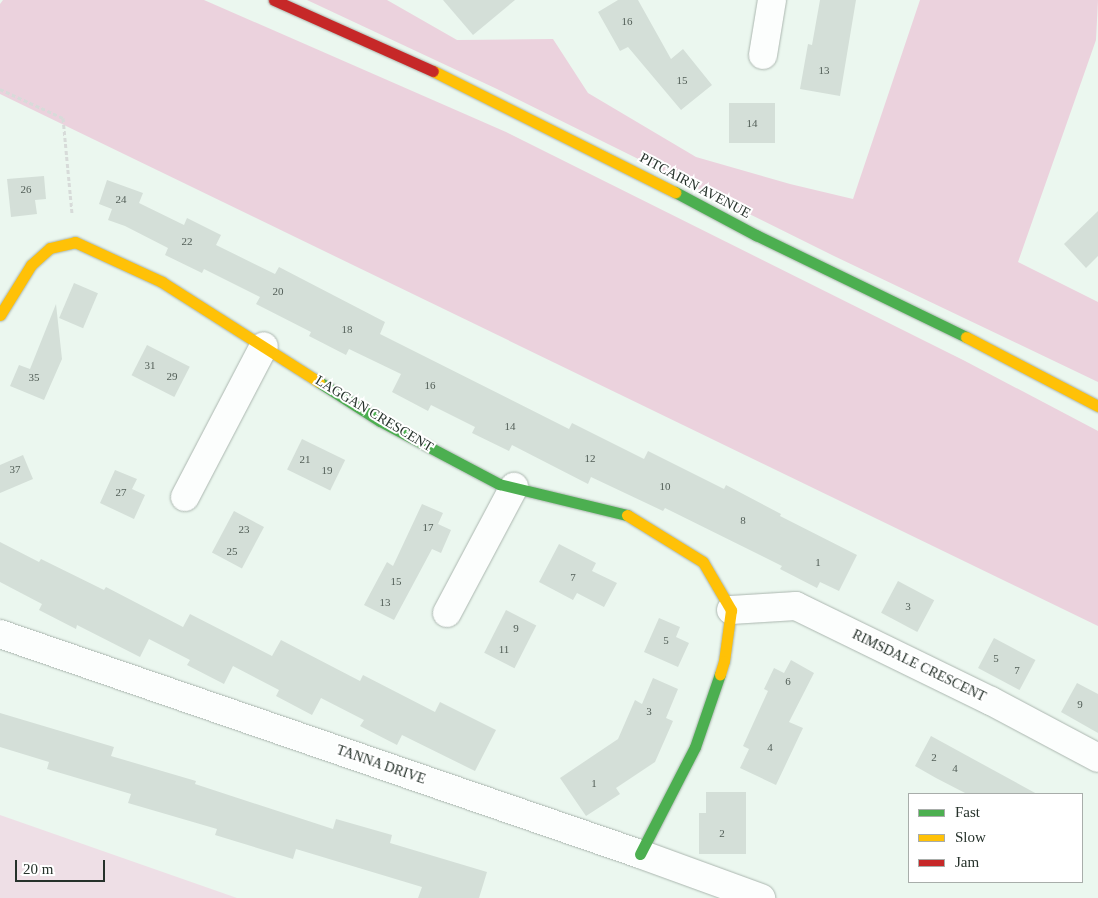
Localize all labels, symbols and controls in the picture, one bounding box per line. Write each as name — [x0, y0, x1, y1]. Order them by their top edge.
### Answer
house number: 16 — [622, 14, 632, 28]
house number: 13 — [819, 63, 830, 77]
house number: 15 — [676, 73, 688, 87]
house number: 14 — [746, 116, 758, 130]
street label: PITCAIRN AVENUE — [636, 150, 754, 222]
house number: 26 — [20, 182, 32, 196]
house number: 24 — [115, 192, 126, 206]
house number: 22 — [182, 234, 192, 248]
house number: 20 — [272, 284, 284, 298]
house number: 18 — [342, 322, 352, 336]
house number: 31 — [144, 358, 156, 372]
house number: 29 — [166, 369, 178, 383]
house number: 35 — [28, 370, 40, 384]
street label: LAGGAN CRESCENT — [312, 372, 436, 456]
house number: 16 — [424, 378, 436, 392]
house number: 14 — [504, 419, 516, 433]
house number: 12 — [584, 451, 596, 465]
house number: 21 — [300, 452, 310, 466]
house number: 37 — [10, 462, 20, 476]
house number: 19 — [322, 463, 332, 477]
house number: 10 — [660, 479, 670, 493]
house number: 27 — [115, 485, 126, 499]
house number: 8 — [740, 513, 746, 527]
house number: 17 — [422, 520, 433, 534]
house number: 23 — [238, 522, 250, 536]
house number: 25 — [226, 544, 238, 558]
house number: 1 — [815, 555, 821, 569]
house number: 7 — [570, 570, 576, 584]
house number: 15 — [391, 574, 402, 588]
house number: 13 — [380, 595, 390, 609]
house number: 3 — [905, 599, 911, 613]
house number: 9 — [513, 621, 519, 635]
street label: RIMSDALE CRESCENT — [849, 626, 989, 706]
house number: 5 — [663, 633, 669, 647]
house number: 11 — [499, 642, 509, 656]
house number: 5 — [993, 651, 999, 665]
house number: 7 — [1014, 663, 1020, 677]
house number: 6 — [785, 674, 791, 688]
house number: 9 — [1077, 697, 1083, 711]
house number: 3 — [646, 704, 652, 718]
house number: 4 — [767, 740, 773, 754]
street label: TANNA DRIVE — [334, 742, 428, 788]
house number: 2 — [931, 750, 937, 764]
house number: 4 — [952, 761, 958, 775]
house number: 1 — [591, 776, 597, 790]
legend — [908, 793, 1083, 883]
text: Fast — [955, 804, 980, 820]
house number: 2 — [719, 826, 725, 840]
text: Slow — [955, 829, 986, 845]
scale bar — [18, 850, 108, 882]
text: Jam — [955, 854, 979, 870]
text: 20 m — [23, 861, 53, 877]

